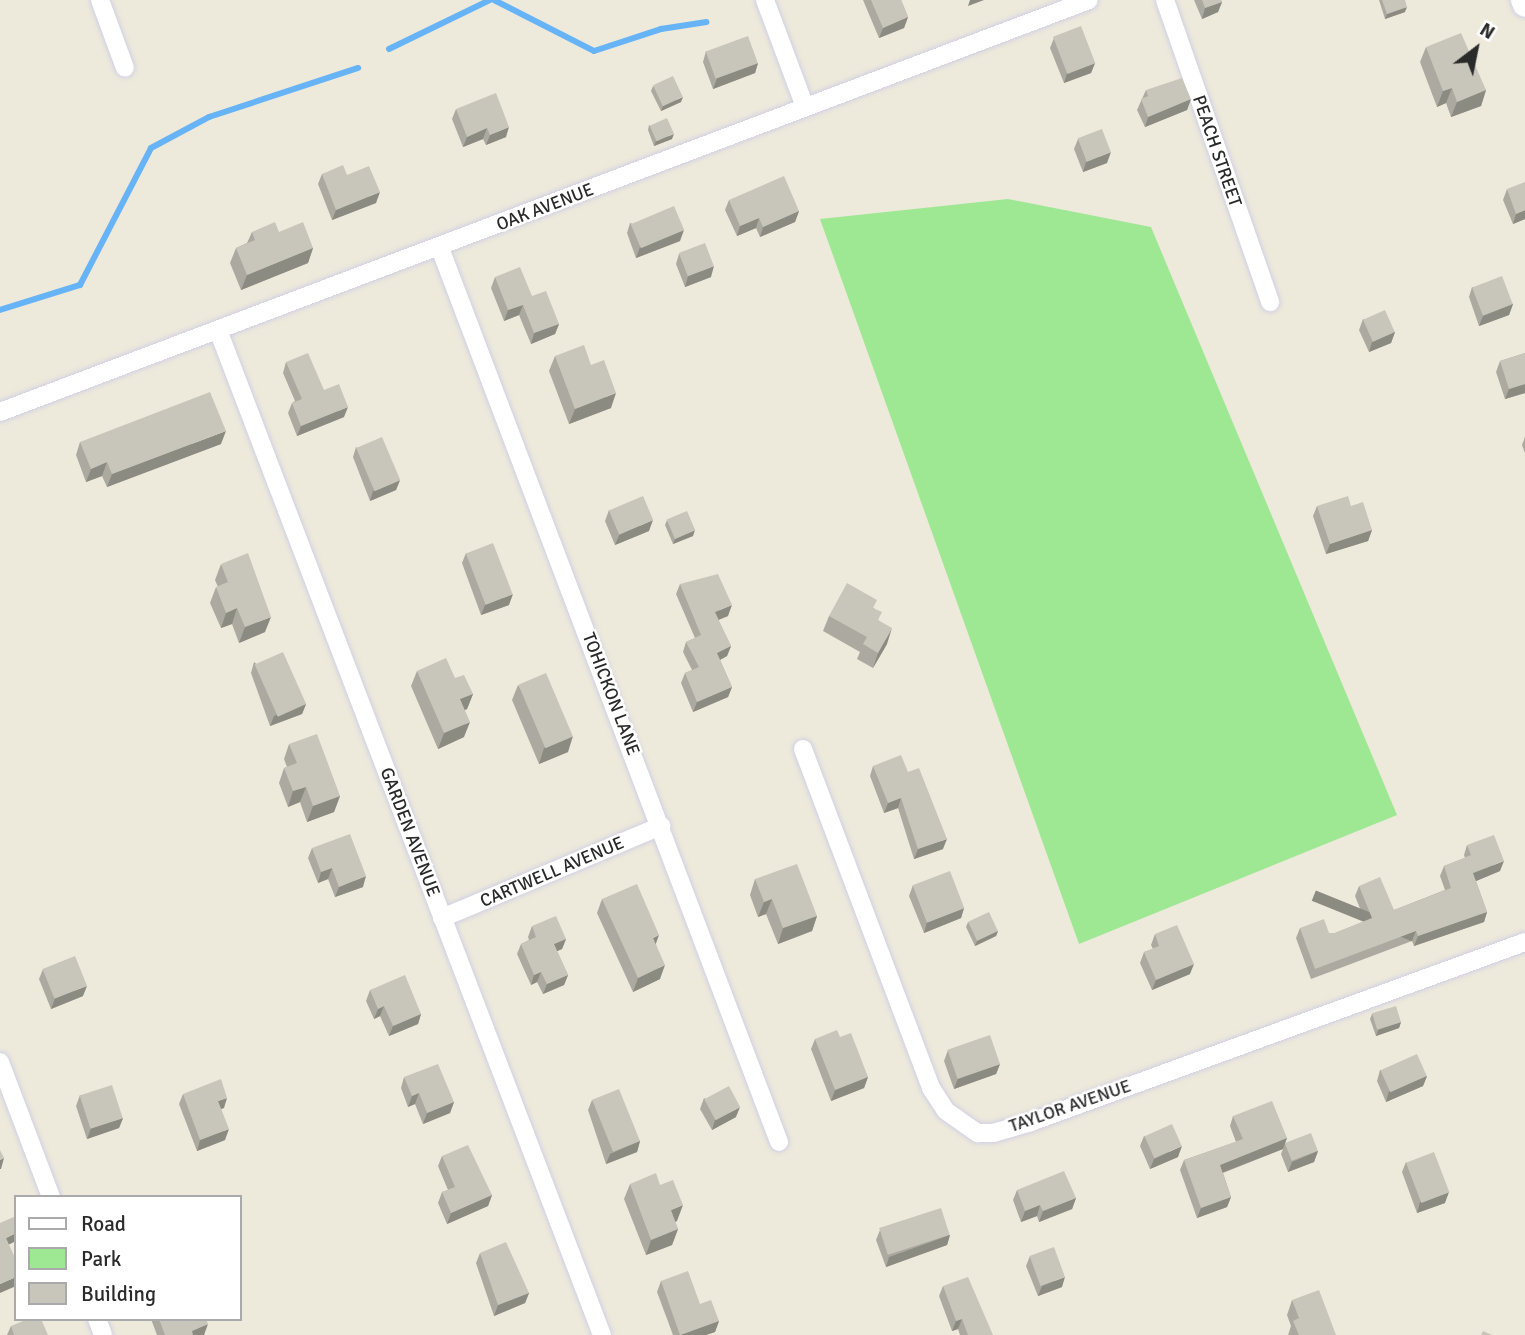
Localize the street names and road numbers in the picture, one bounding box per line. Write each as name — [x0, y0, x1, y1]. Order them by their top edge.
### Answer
street label: PEACH STREET — [1188, 92, 1246, 210]
street label: OAK AVENUE — [493, 179, 597, 235]
street label: TOHICKON LANE — [578, 630, 644, 758]
street label: GARDEN AVENUE — [375, 764, 445, 900]
street label: CARTWELL AVENUE — [477, 832, 627, 912]
street label: TAYLOR AVENUE — [1006, 1075, 1134, 1137]

